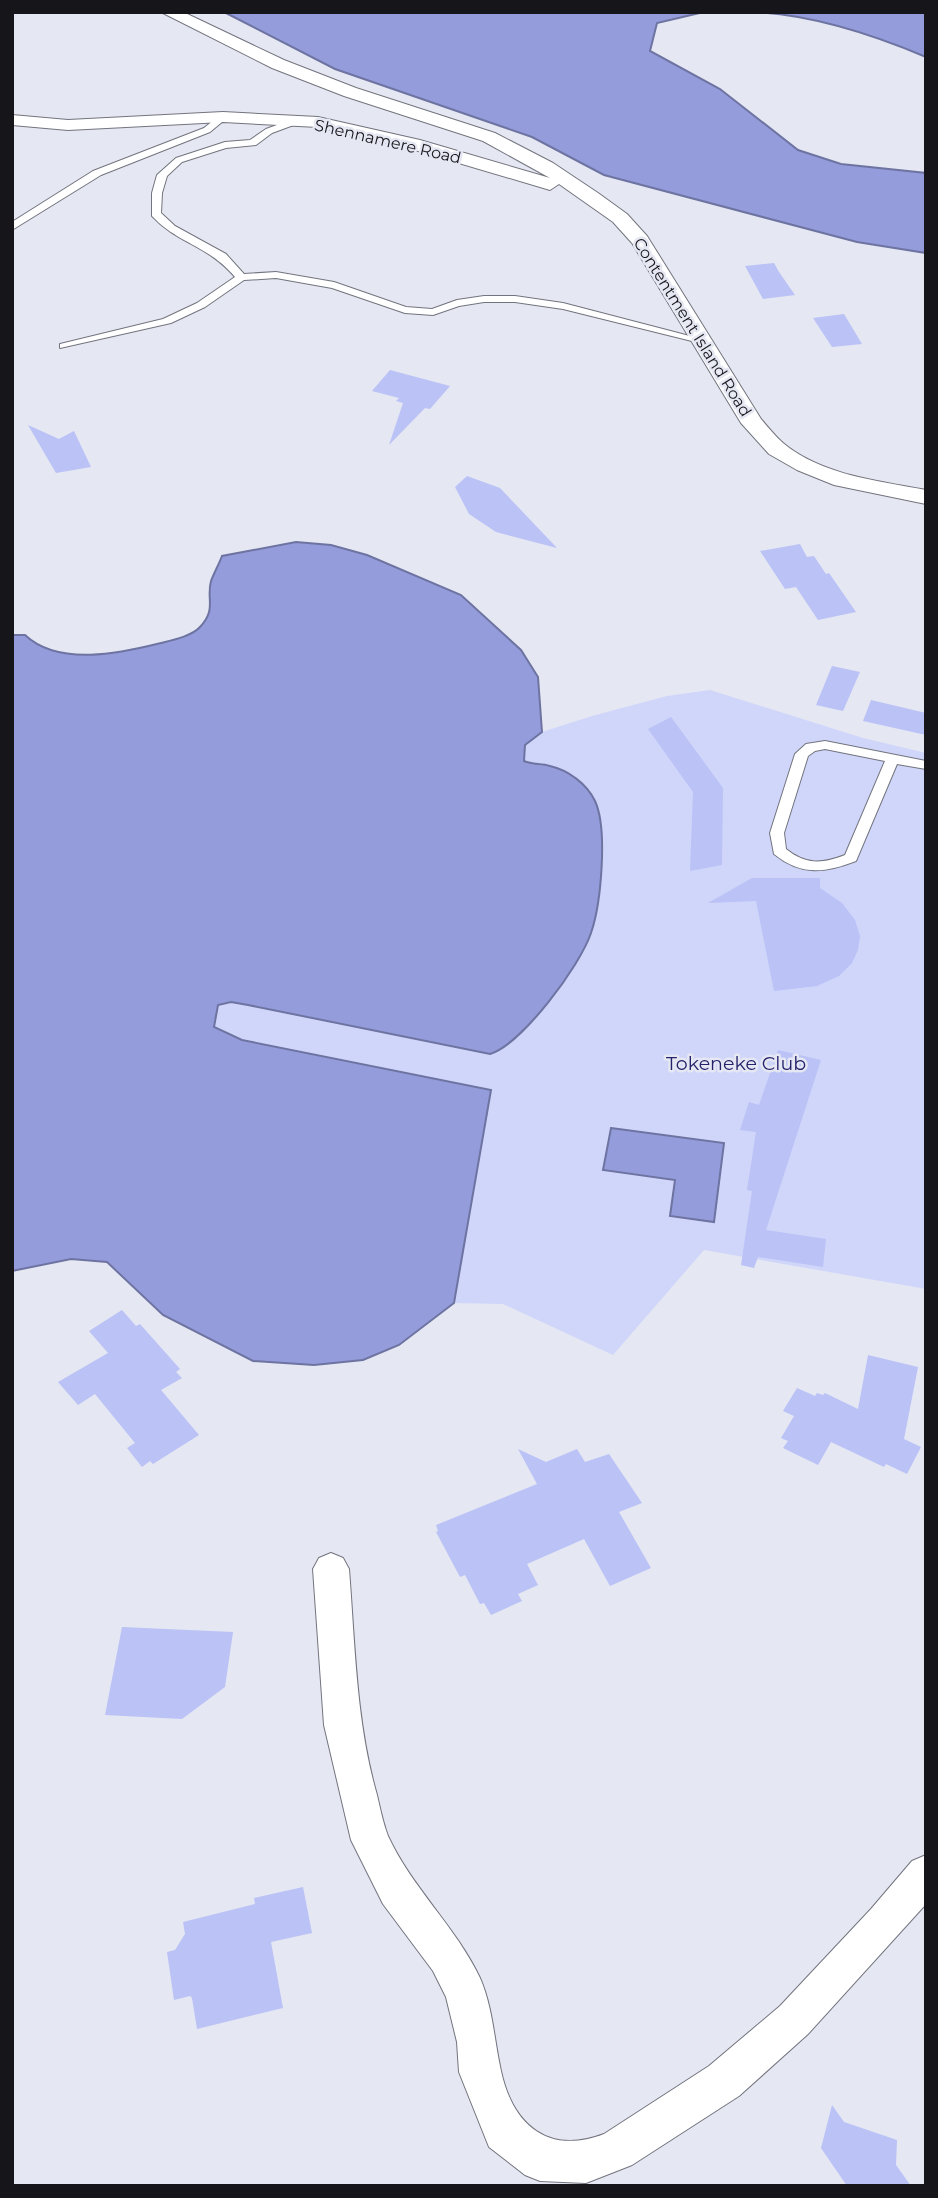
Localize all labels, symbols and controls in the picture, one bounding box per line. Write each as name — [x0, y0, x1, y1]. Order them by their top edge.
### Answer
street label: Shennamere Road — [313, 115, 463, 168]
street label: Contentment Island Road — [630, 234, 756, 420]
park label: Tokeneke Club — [666, 1052, 806, 1075]

